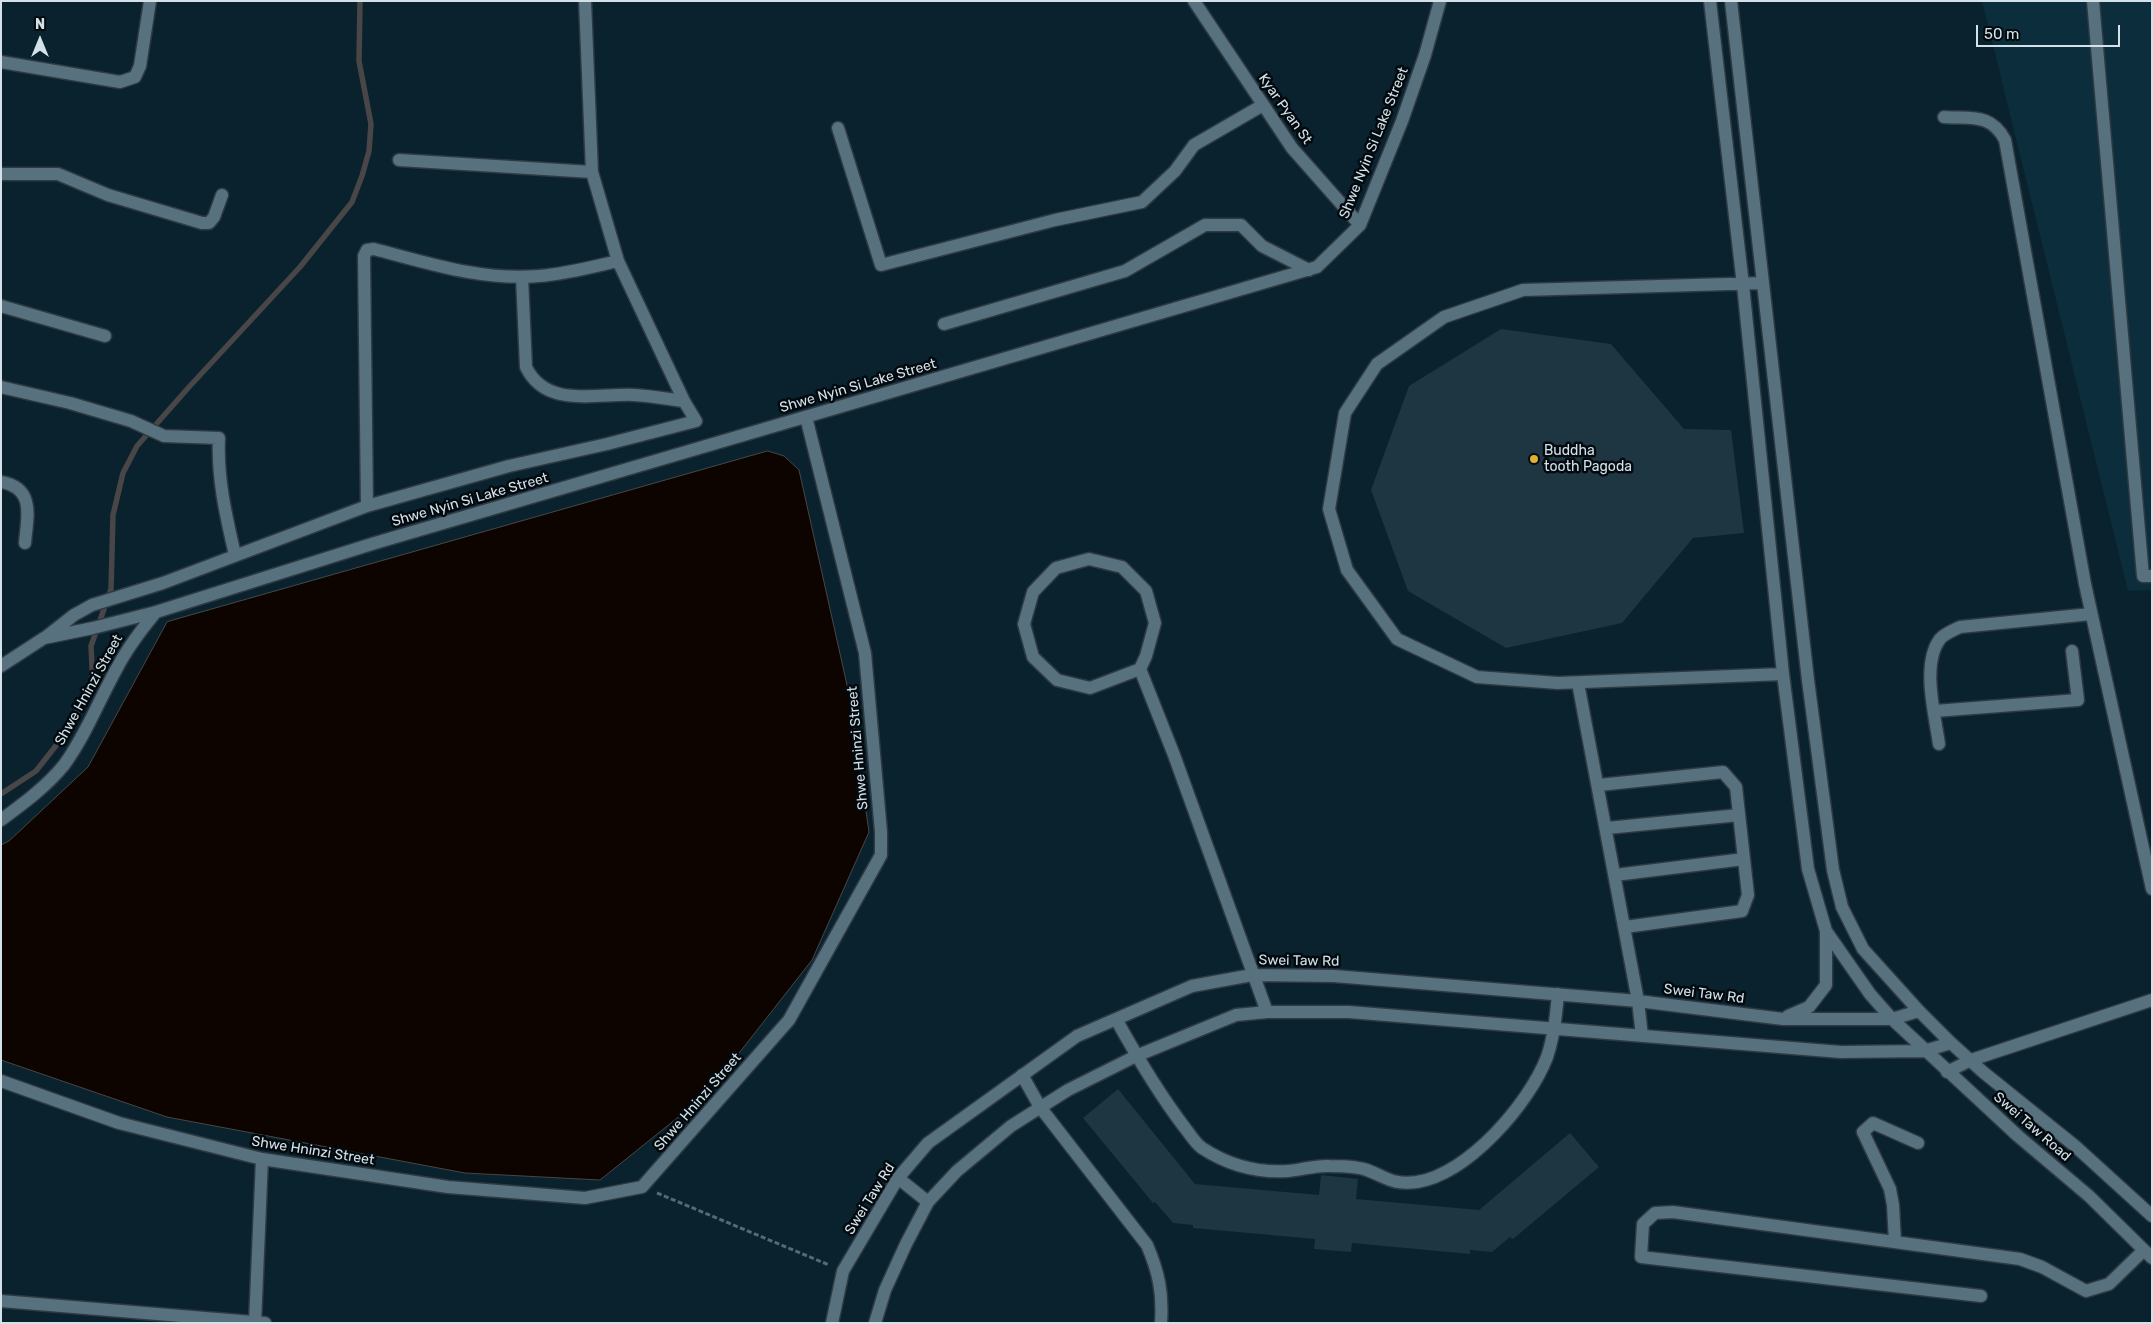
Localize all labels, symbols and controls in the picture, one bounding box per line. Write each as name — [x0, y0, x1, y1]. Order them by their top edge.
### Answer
north arrow — [15, 15, 65, 65]
scale bar — [1978, 15, 2122, 47]
text: N — [35, 16, 45, 33]
text: 50 m — [1984, 25, 2019, 43]
street label: Shwe Nyin Si Lake Street — [1336, 65, 1412, 221]
street label: Kyar Pyan St — [1255, 71, 1315, 147]
street label: Shwe Nyin Si Lake Street — [778, 356, 938, 416]
place label: Buddha tooth Pagoda — [1544, 443, 1632, 476]
marker: Buddha tooth Pagoda — [1528, 453, 1540, 465]
street label: Shwe Nyin Si Lake Street — [390, 470, 550, 530]
street label: Shwe Hninzi Street — [52, 632, 126, 748]
street label: Shwe Hninzi Street — [844, 685, 872, 811]
street label: Swei Taw Rd — [1258, 952, 1340, 970]
street label: Swei Taw Rd — [1663, 981, 1745, 1007]
street label: Shwe Hninzi Street — [651, 1050, 745, 1154]
street label: Swei Taw Road — [1990, 1089, 2074, 1165]
street label: Shwe Hninzi Street — [250, 1133, 376, 1169]
street label: Swei Taw Rd — [841, 1160, 899, 1238]

